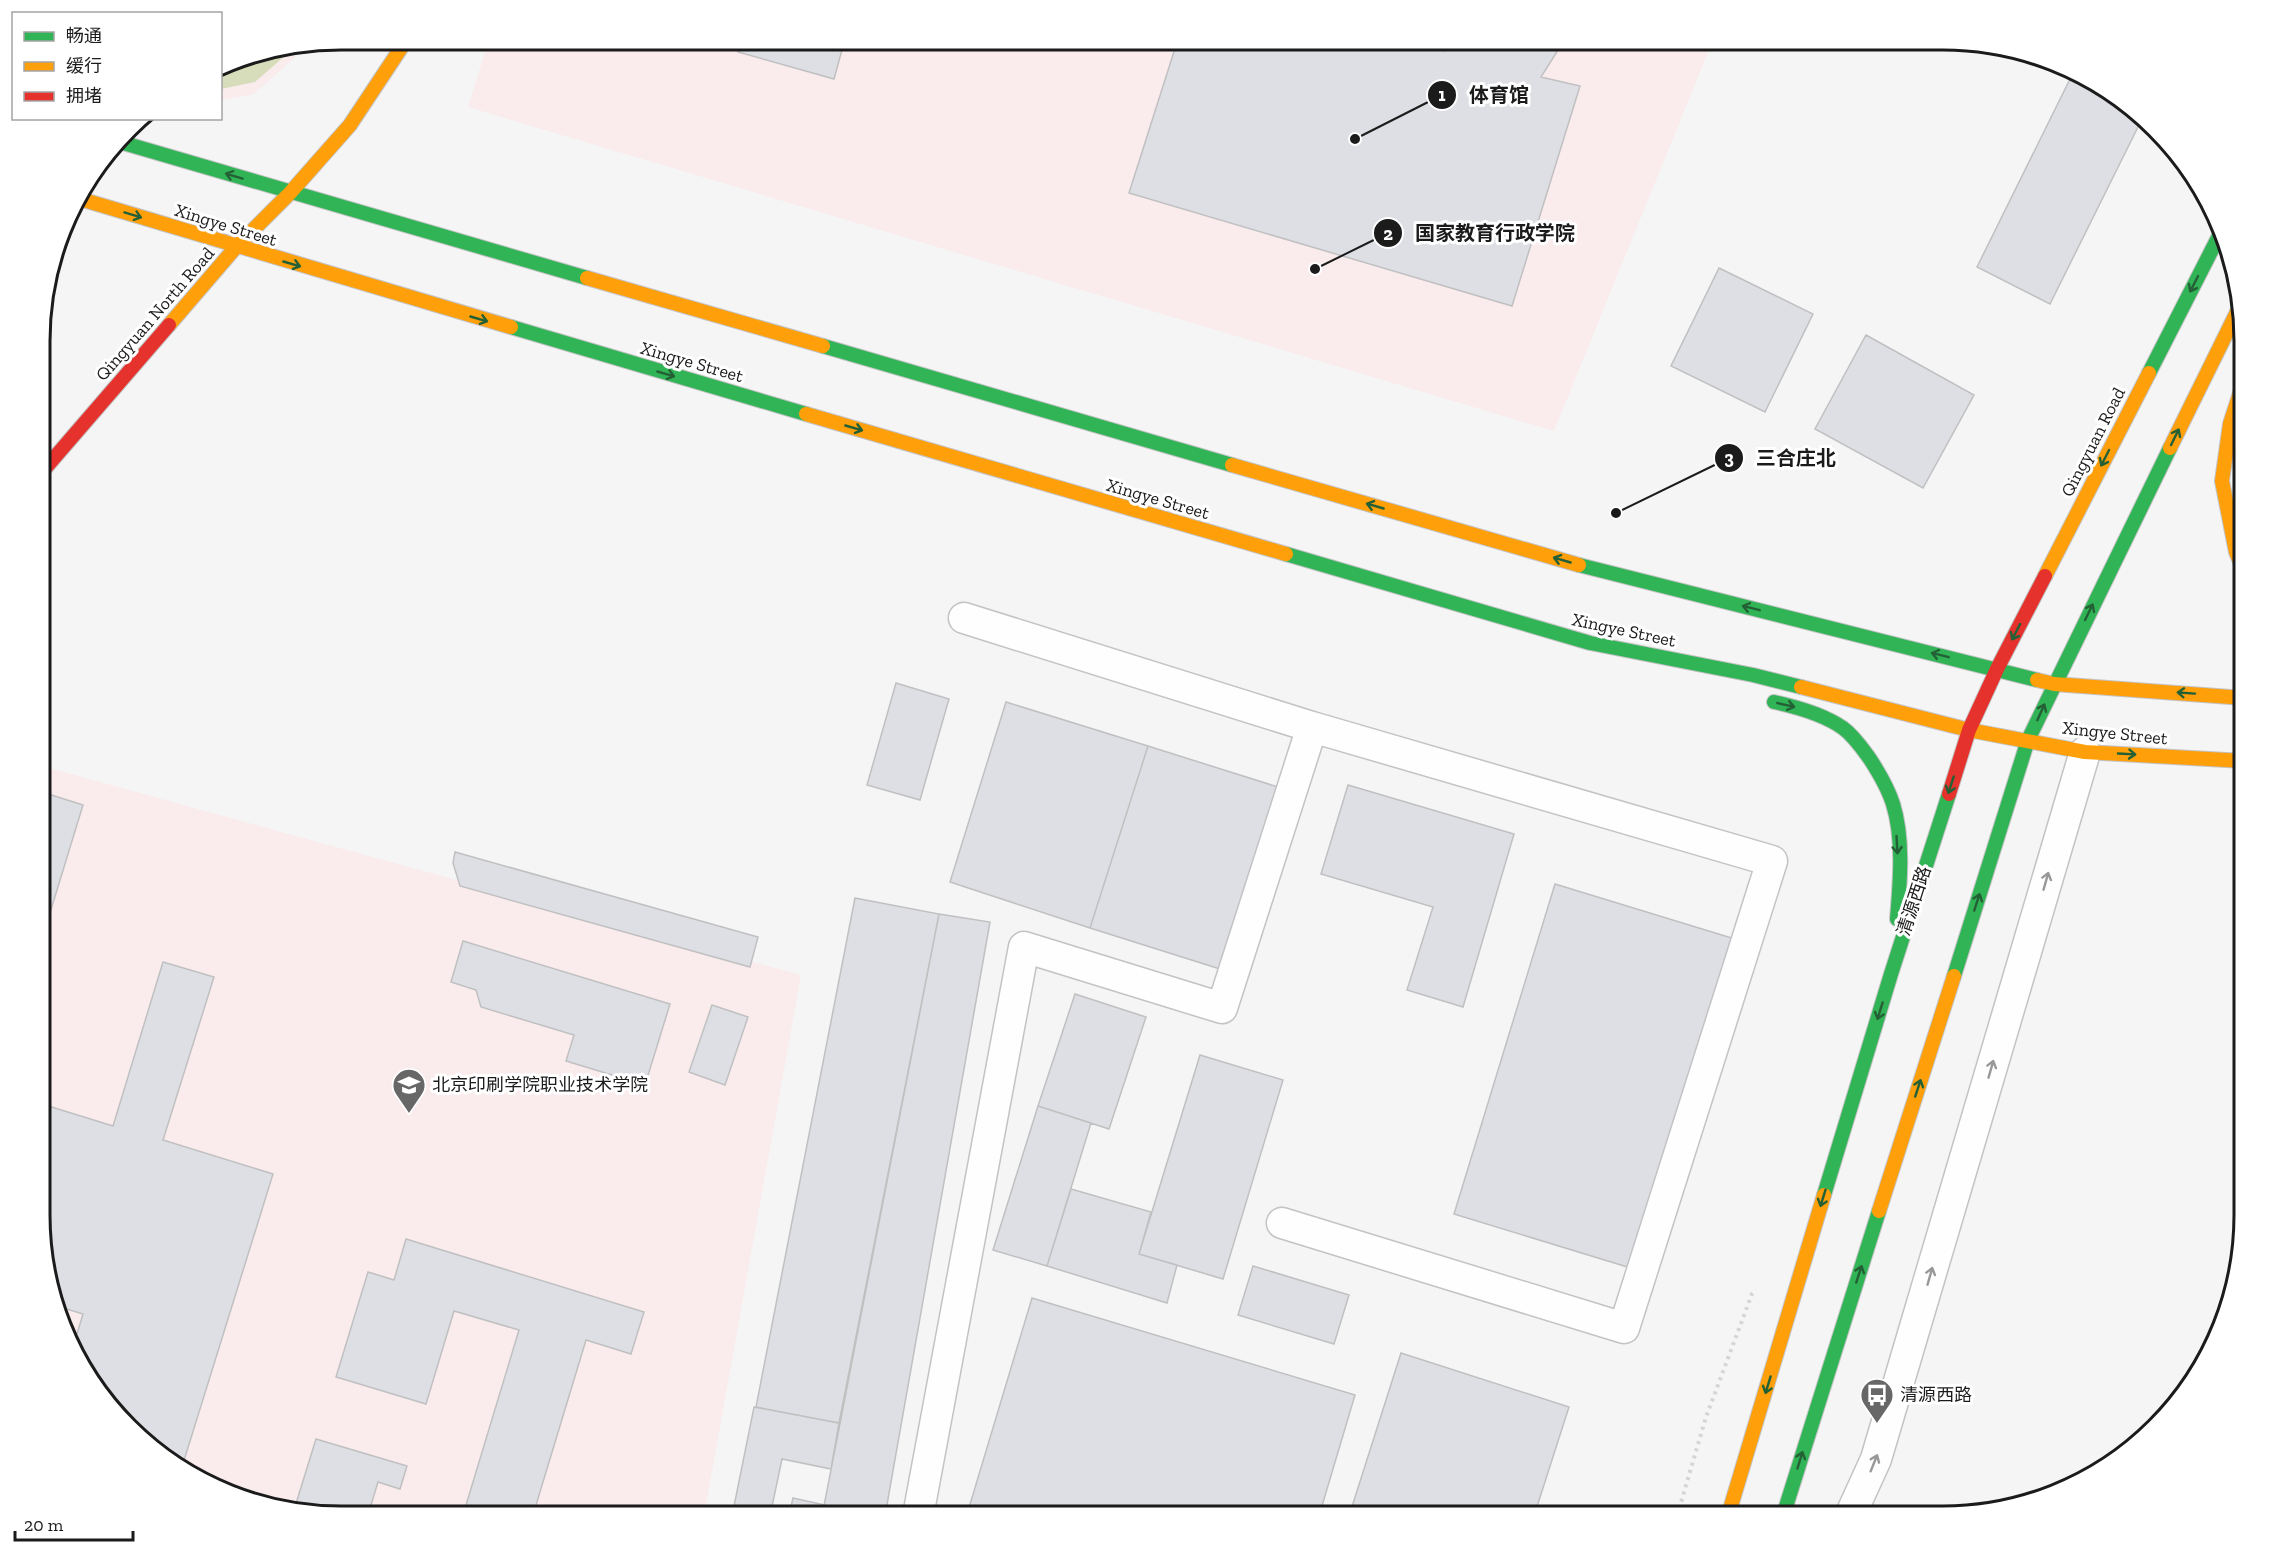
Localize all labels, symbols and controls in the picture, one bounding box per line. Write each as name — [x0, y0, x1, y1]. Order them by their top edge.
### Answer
legend — [12, 12, 222, 120]
text: 畅通 — [66, 25, 102, 47]
text: 缓行 — [66, 55, 102, 77]
callout: 体育馆 — [1427, 76, 1541, 114]
text: 体育馆 — [1469, 83, 1529, 107]
text: 1 — [1438, 84, 1446, 106]
text: 拥堵 — [66, 85, 102, 107]
one-way arrow — [225, 170, 244, 181]
street label: Xingye Street — [172, 199, 280, 251]
one-way arrow — [123, 210, 142, 221]
callout: 国家教育行政学院 — [1373, 214, 1587, 252]
text: 国家教育行政学院 — [1415, 221, 1575, 245]
text: 2 — [1383, 223, 1393, 245]
street label: Qingyuan North Road — [91, 243, 219, 385]
one-way arrow — [282, 259, 301, 270]
one-way arrow — [2188, 275, 2199, 293]
one-way arrow — [469, 314, 488, 325]
street label: Xingye Street — [638, 337, 746, 387]
one-way arrow — [656, 369, 675, 380]
street label: Qingyuan Road — [2056, 384, 2130, 500]
one-way arrow — [844, 423, 863, 434]
one-way arrow — [2170, 429, 2181, 447]
callout: 三合庄北 — [1714, 439, 1848, 477]
text: 三合庄北 — [1756, 446, 1836, 470]
text: 3 — [1724, 447, 1734, 469]
one-way arrow — [2099, 449, 2111, 466]
street label: Xingye Street — [1104, 474, 1212, 524]
one-way arrow — [1366, 500, 1385, 511]
one-way arrow — [1553, 554, 1572, 565]
one-way arrow — [1742, 602, 1761, 614]
one-way arrow — [2083, 604, 2095, 622]
street label: Xingye Street — [1570, 608, 1678, 652]
one-way arrow — [2010, 622, 2021, 640]
one-way arrow — [1931, 648, 1950, 660]
one-way arrow — [2177, 688, 2197, 699]
one-way arrow — [1776, 699, 1795, 711]
one-way arrow — [2035, 703, 2047, 721]
street label: Xingye Street — [2061, 717, 2169, 749]
one-way arrow — [2117, 749, 2137, 760]
one-way arrow — [1945, 775, 1956, 794]
one-way arrow — [1891, 834, 1902, 854]
street label: 清源西路 — [1892, 863, 1936, 939]
one-way arrow — [2041, 872, 2052, 891]
one-way arrow — [1972, 893, 1983, 912]
one-way arrow — [1873, 1001, 1884, 1020]
one-way arrow — [1986, 1059, 1997, 1078]
school or university icon: 北京印刷学院职业技术学院 — [391, 1067, 427, 1114]
place label: 北京印刷学院职业技术学院 — [432, 1074, 648, 1096]
one-way arrow — [1913, 1079, 1924, 1098]
one-way arrow — [1817, 1188, 1828, 1207]
one-way arrow — [1854, 1265, 1865, 1284]
one-way arrow — [1925, 1267, 1936, 1286]
one-way arrow — [1762, 1375, 1773, 1394]
bus stop icon: 清源西路 — [1859, 1377, 1895, 1424]
place label: 清源西路 — [1900, 1384, 1972, 1406]
one-way arrow — [1796, 1451, 1807, 1470]
one-way arrow — [1869, 1454, 1880, 1472]
scale bar — [15, 1504, 134, 1542]
text: 20 m — [24, 1514, 64, 1536]

